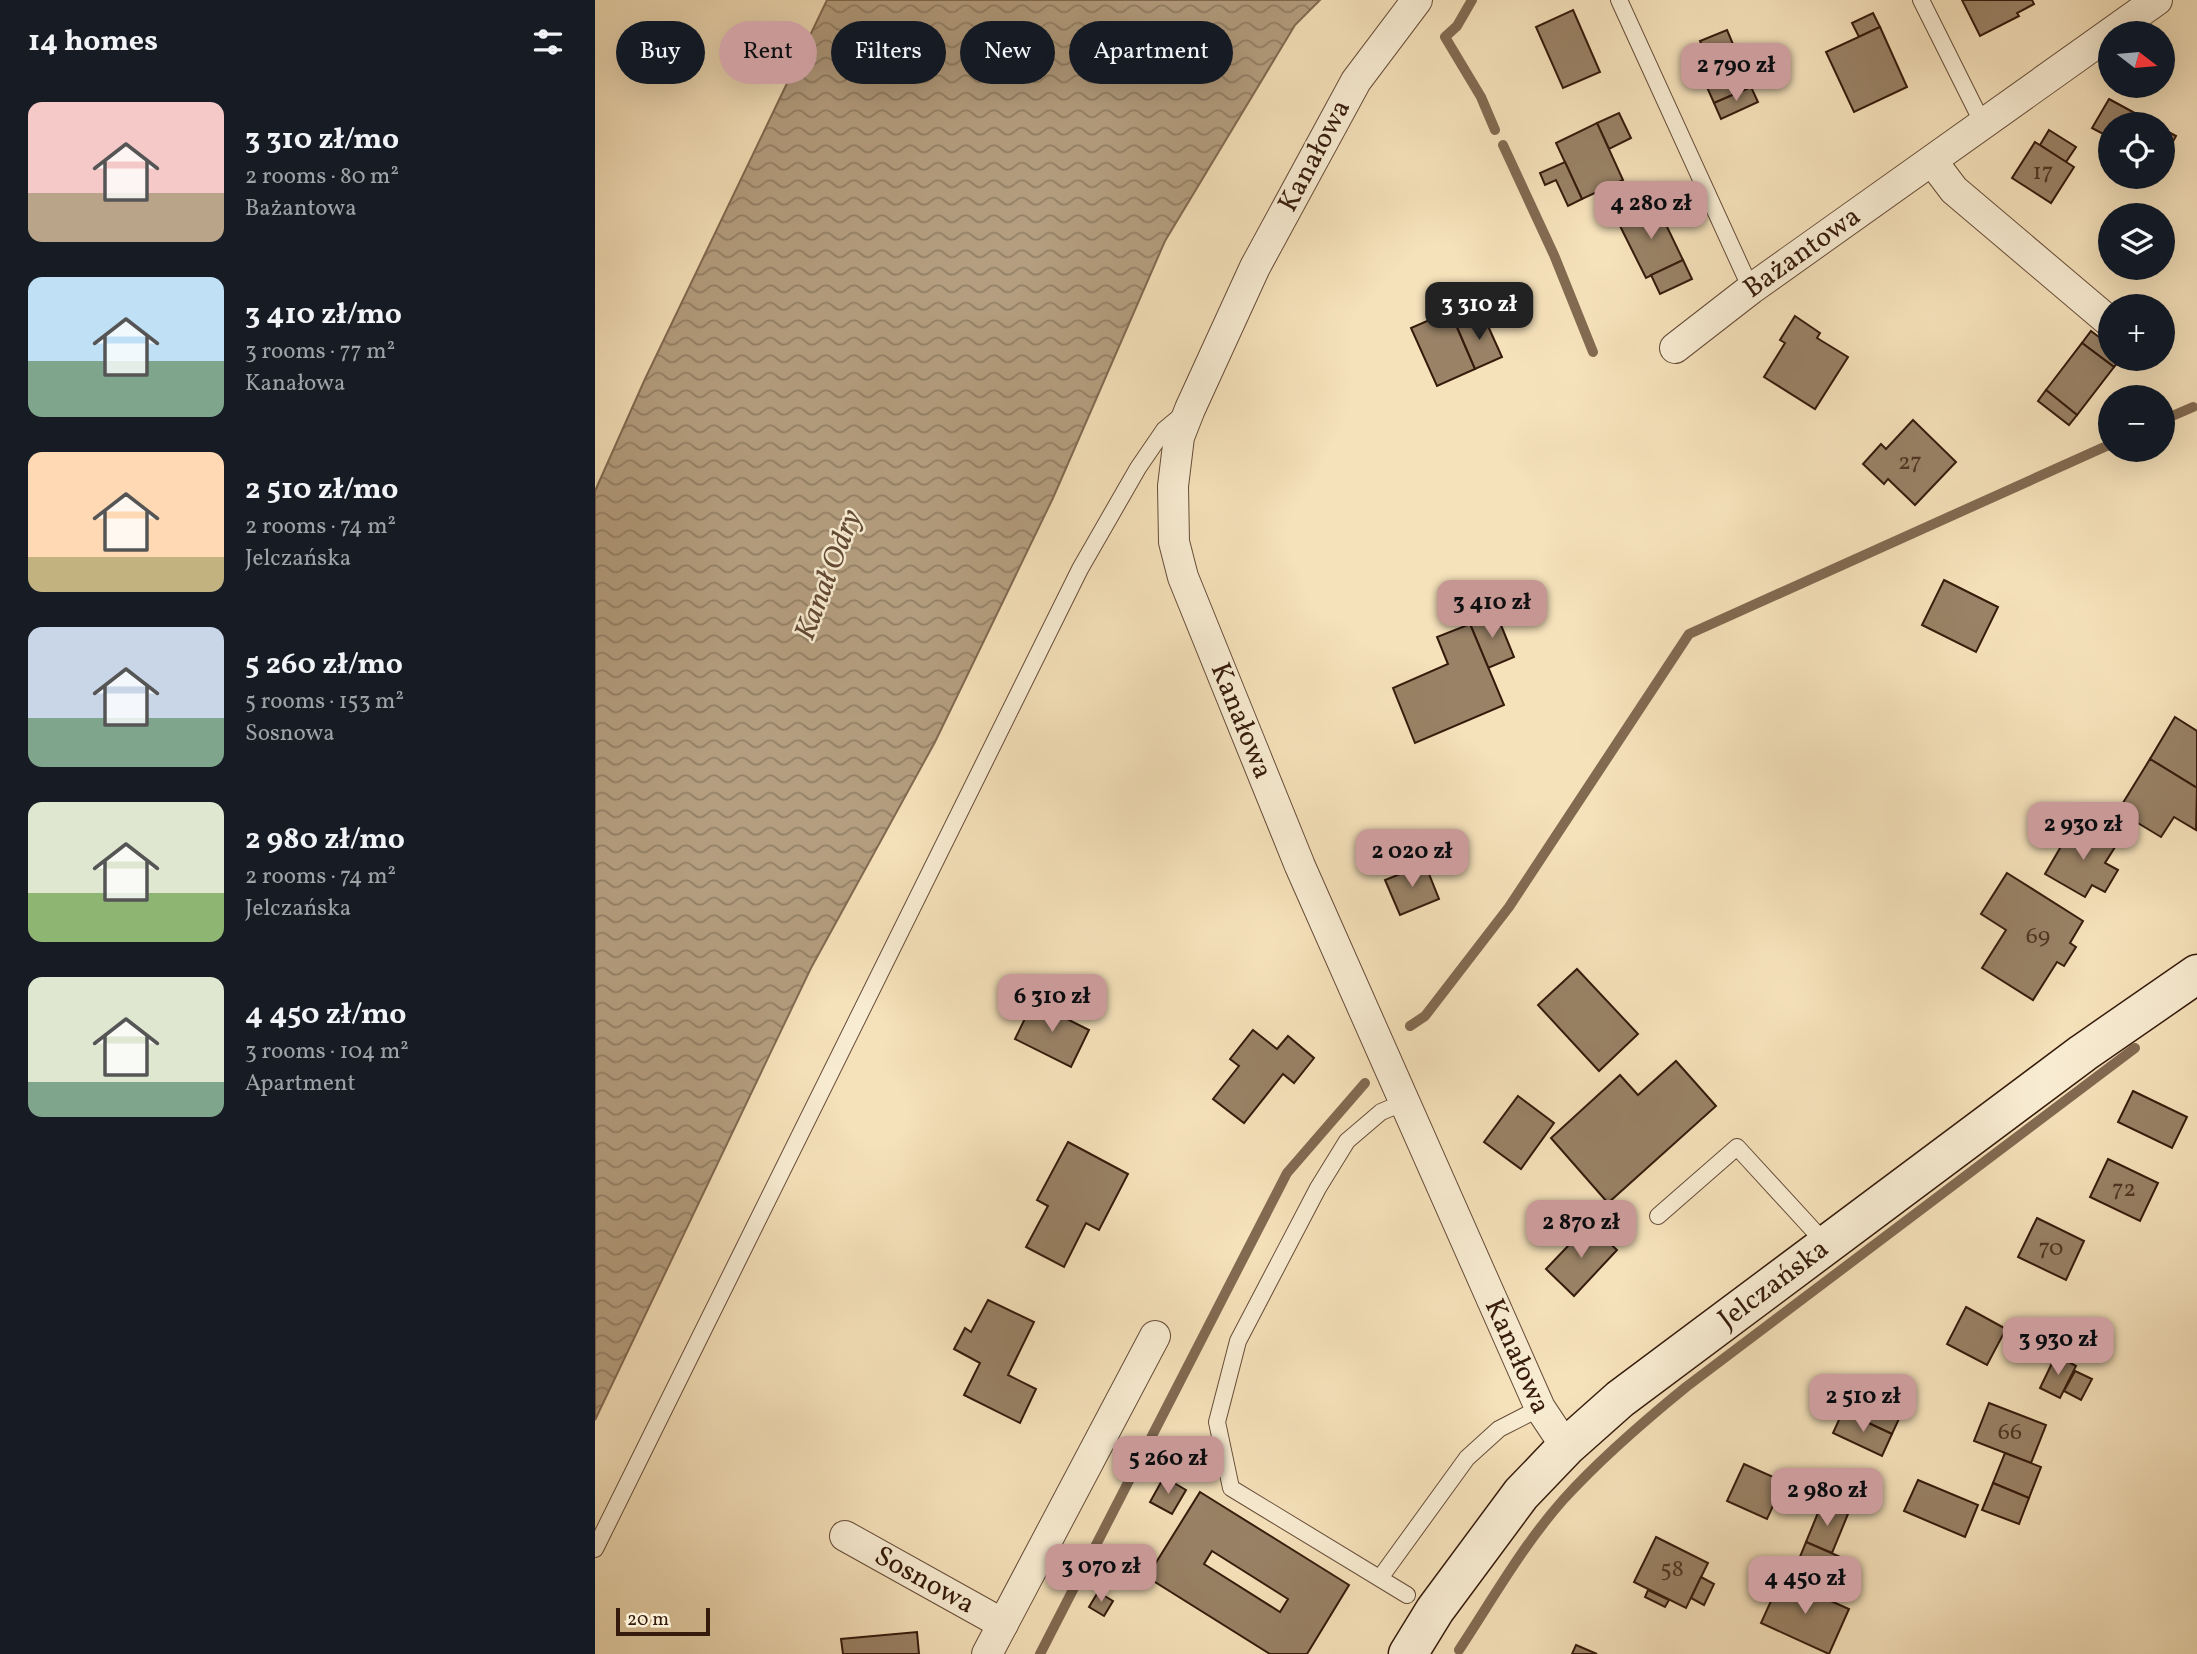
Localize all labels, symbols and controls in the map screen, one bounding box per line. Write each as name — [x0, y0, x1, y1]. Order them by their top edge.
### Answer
text: 14 homes — [28, 21, 158, 63]
chip: Buy — [616, 21, 705, 84]
chip: Rent — [719, 21, 817, 84]
chip: Filters — [831, 21, 946, 84]
chip: New — [960, 21, 1055, 84]
chip: Apartment — [1069, 21, 1233, 84]
north arrow — [2098, 21, 2175, 98]
map controls — [2098, 21, 2175, 462]
icon: filters — [529, 23, 567, 61]
pin: 2 790 zł — [1664, 43, 1808, 103]
text: 2 790 zł — [1697, 50, 1775, 82]
street label: Kanałowa — [1269, 93, 1361, 219]
button: locate — [2098, 112, 2175, 189]
text: 3 310 zł/mo — [245, 119, 399, 161]
icon: home — [84, 130, 168, 214]
house number: 17 — [2033, 156, 2053, 190]
text: 2 rooms · 80 m² — [245, 161, 399, 193]
pin: 4 280 zł — [1579, 182, 1723, 241]
text: 4 280 zł — [1610, 188, 1692, 220]
text: Bażantowa — [245, 193, 357, 225]
street label: Bażantowa — [1735, 197, 1869, 308]
button: layers — [2098, 203, 2175, 280]
pin: 3 310 zł — [1407, 282, 1551, 342]
text: 3 310 zł — [1441, 289, 1517, 321]
text: 3 410 zł/mo — [245, 294, 402, 336]
button: + — [2098, 294, 2175, 371]
icon: home — [84, 305, 168, 389]
text: 3 rooms · 77 m² — [245, 336, 395, 368]
text: Kanałowa — [245, 368, 345, 400]
button: − — [2098, 385, 2175, 462]
house number: 27 — [1898, 446, 1922, 480]
text: 2 510 zł/mo — [245, 469, 398, 511]
icon: home — [84, 480, 168, 564]
water label: Kanał Odry — [785, 504, 873, 646]
text: 2 rooms · 74 m² — [245, 511, 396, 543]
text: Jelczańska — [245, 543, 351, 575]
pin: 3 410 zł — [1420, 580, 1564, 640]
text: 3 410 zł — [1453, 587, 1531, 619]
text: 5 260 zł/mo — [245, 644, 403, 686]
icon: home — [84, 655, 168, 739]
street label: Kanałowa — [1200, 657, 1282, 785]
text: 5 rooms · 153 m² — [245, 686, 404, 718]
text: Sosnowa — [245, 718, 335, 750]
pin: 2 930 zł — [2011, 802, 2155, 862]
text: 2 930 zł — [2044, 809, 2122, 841]
text: 2 980 zł/mo — [245, 819, 405, 861]
icon: home — [84, 830, 168, 914]
pin: 2 020 zł — [1340, 830, 1484, 889]
text: 2 020 zł — [1372, 836, 1452, 868]
text: 2 rooms · 74 m² — [245, 861, 396, 893]
text: Jelczańska — [245, 893, 351, 925]
house number: 69 — [2026, 920, 2050, 954]
pin: 6 310 zł — [980, 974, 1124, 1034]
text: 6 310 zł — [1014, 981, 1090, 1013]
text: 4 450 zł/mo — [245, 994, 406, 1036]
icon: home — [84, 1005, 168, 1089]
text: 3 rooms · 104 m² — [245, 1036, 409, 1068]
text: Apartment — [245, 1068, 356, 1100]
house number: 72 — [2112, 1173, 2136, 1207]
pin: 2 870 zł — [1509, 1200, 1653, 1260]
text: 2 870 zł — [1542, 1207, 1620, 1239]
street label: Jelczańska — [1710, 1230, 1837, 1339]
house number: 70 — [2038, 1232, 2064, 1266]
street label: Kanałowa — [1475, 1293, 1560, 1420]
pin: 3 930 zł — [1986, 1318, 2130, 1377]
text: 3 930 zł — [2019, 1324, 2097, 1356]
pin: 2 510 zł — [1791, 1374, 1935, 1434]
text: 2 510 zł — [1825, 1381, 1901, 1413]
house number: 66 — [1998, 1416, 2022, 1450]
pin: 5 260 zł — [1096, 1436, 1240, 1496]
text: 5 260 zł — [1129, 1443, 1207, 1475]
pin: 2 980 zł — [1755, 1468, 1899, 1528]
text: 2 980 zł — [1787, 1475, 1867, 1507]
street label: Sosnowa — [867, 1537, 982, 1624]
pin: 3 070 zł — [1029, 1544, 1173, 1604]
text: 3 070 zł — [1061, 1551, 1141, 1583]
house number: 58 — [1660, 1553, 1684, 1587]
pin: 4 450 zł — [1733, 1556, 1877, 1616]
text: 4 450 zł — [1764, 1563, 1846, 1595]
scale bar — [616, 1605, 711, 1637]
text: 20 m — [627, 1607, 669, 1633]

